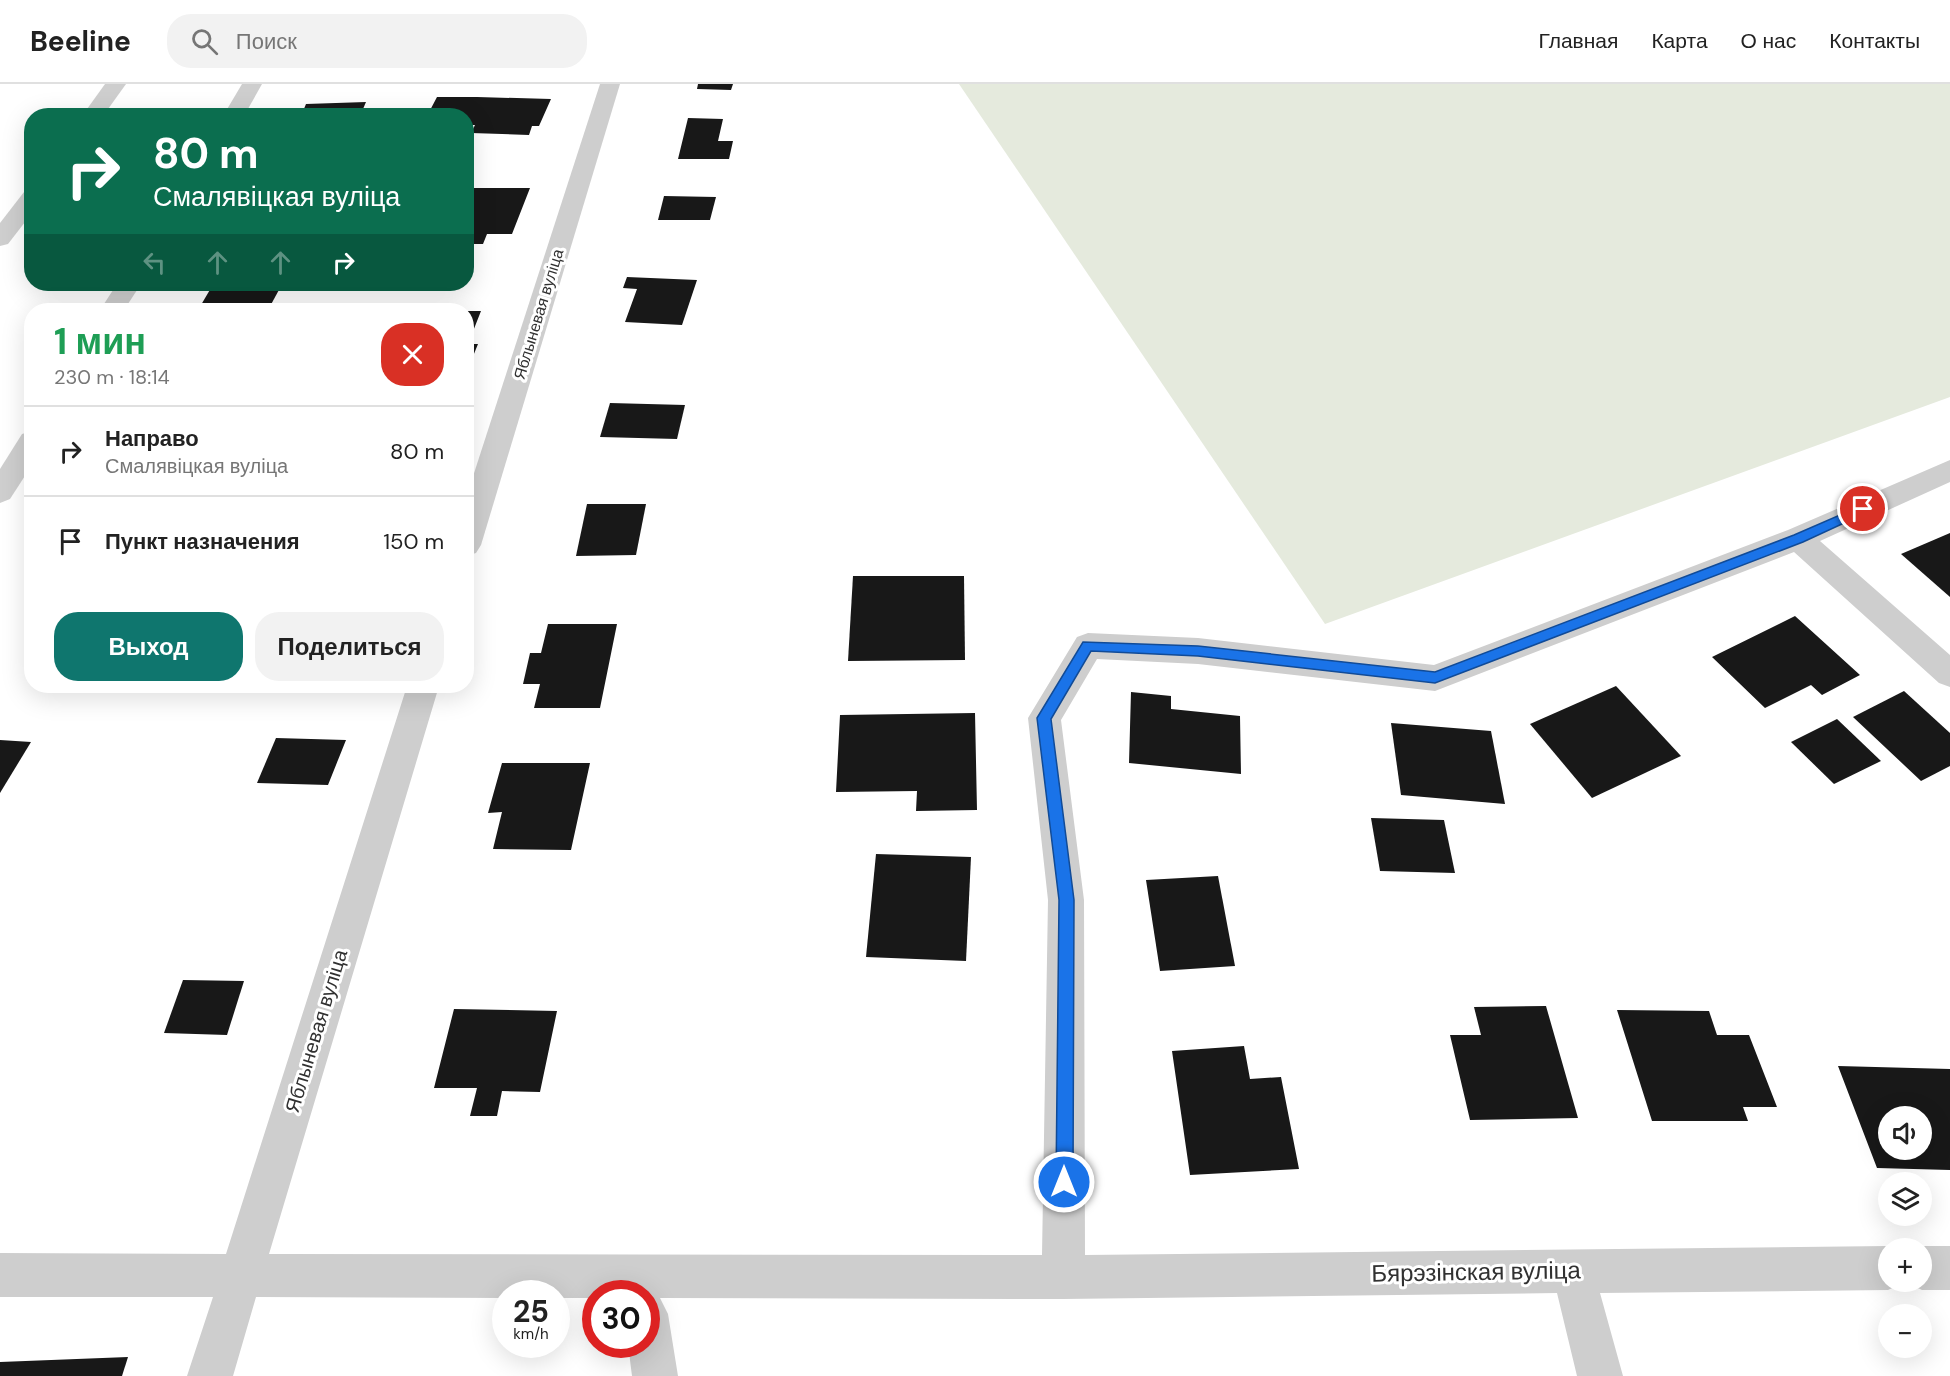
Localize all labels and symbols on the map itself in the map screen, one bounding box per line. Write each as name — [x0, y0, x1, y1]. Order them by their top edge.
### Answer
street label: Яблыневая вуліца — [509, 246, 568, 382]
pin — [1837, 483, 1888, 534]
street label: Яблыневая вуліца — [279, 945, 353, 1116]
position arrow — [1032, 1150, 1096, 1214]
street label: Бярэзінская вуліца — [1371, 1254, 1582, 1289]
speed limit sign: 30 — [582, 1280, 660, 1358]

